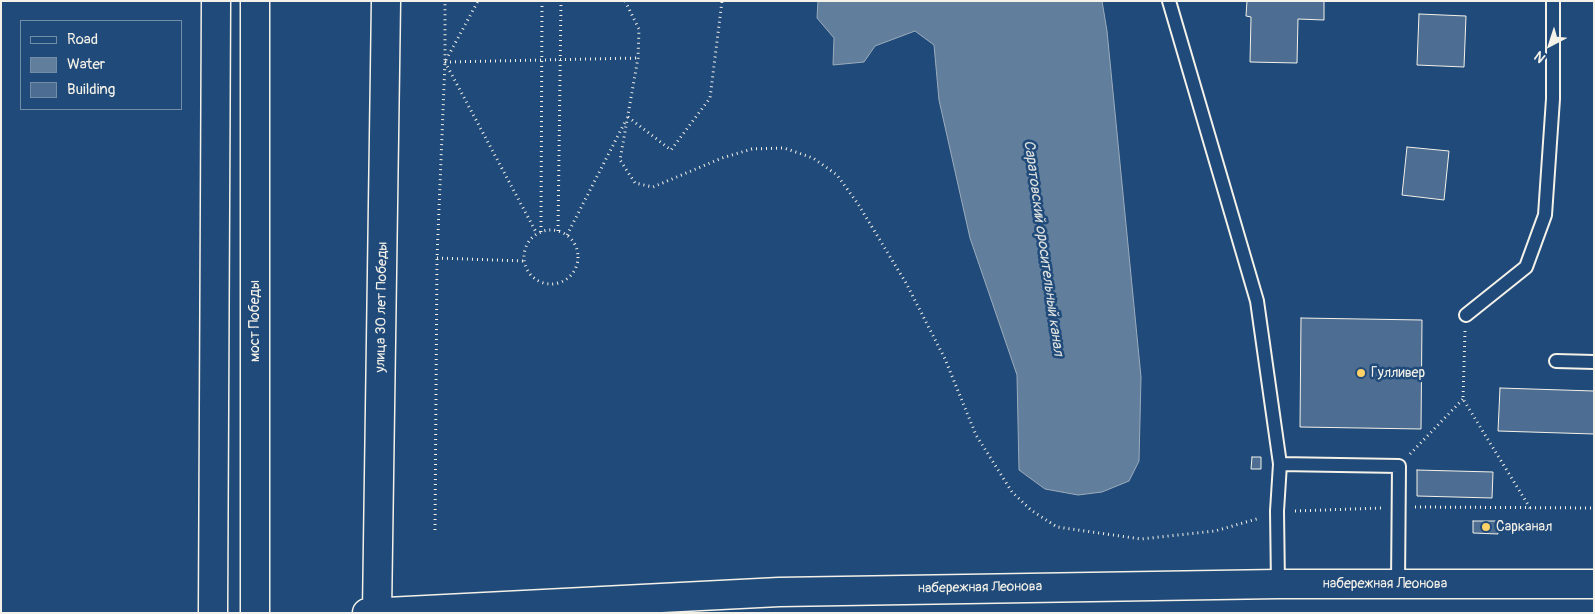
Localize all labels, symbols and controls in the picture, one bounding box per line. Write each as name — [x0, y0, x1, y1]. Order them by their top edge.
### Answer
legend — [20, 20, 182, 110]
north arrow — [1525, 20, 1575, 70]
text: Road — [67, 30, 98, 49]
text: N — [1531, 47, 1549, 66]
text: Water — [67, 55, 105, 74]
text: Building — [67, 80, 115, 99]
water label: Саратовский оросительный канал — [1019, 139, 1067, 357]
street label: улица 30 лет Победы — [372, 241, 392, 373]
street label: мост Победы — [247, 280, 263, 362]
place label: Гулливер — [1371, 365, 1425, 381]
marker: Гулливер — [1355, 367, 1367, 379]
place label: Сарканал — [1496, 519, 1552, 535]
marker: Сарканал — [1480, 521, 1492, 533]
street label: набережная Леонова — [1323, 576, 1447, 592]
street label: набережная Леонова — [918, 579, 1042, 597]

